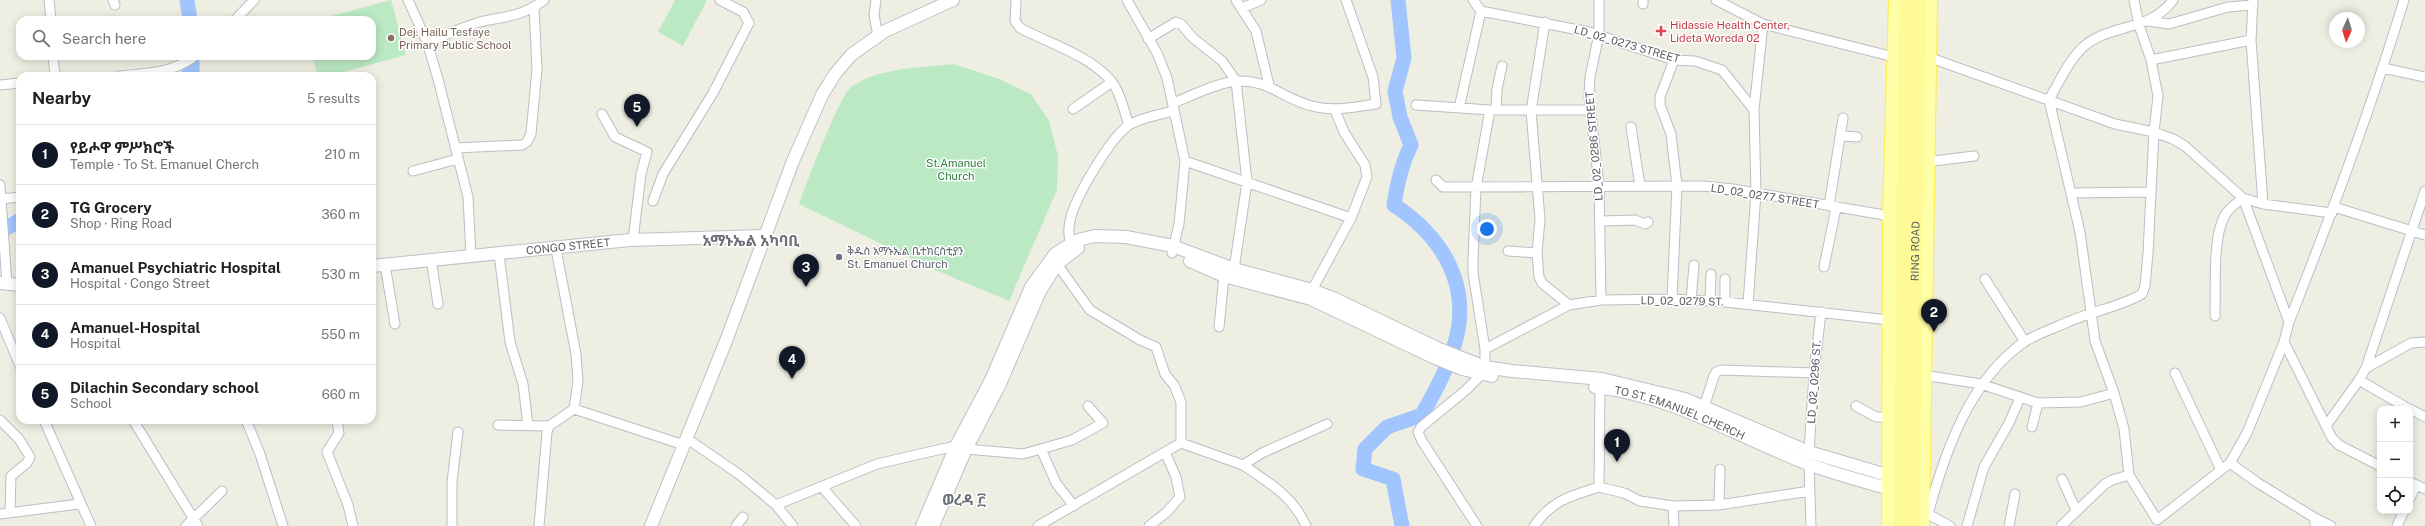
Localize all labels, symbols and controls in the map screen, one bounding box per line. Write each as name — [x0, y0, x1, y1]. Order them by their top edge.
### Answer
north arrow — [2329, 12, 2365, 48]
search box — [16, 16, 376, 60]
place label: Hidassie Health Center, Lideta Woreda 02 — [1670, 19, 1790, 44]
street label: LD_02_0273 STREET — [1573, 23, 1682, 65]
marker: Hidassie Health Center, Lideta Woreda 02 — [1655, 25, 1667, 37]
place label: Dej. Hailu Tesfaye Primary Public School — [399, 26, 512, 51]
icon: search — [30, 27, 52, 49]
text: Search here — [62, 30, 146, 47]
marker: Dej. Hailu Tesfaye Primary Public School — [386, 33, 396, 43]
text: Nearby — [32, 88, 91, 108]
street label: LD_02_0286 STREET — [1583, 90, 1605, 201]
text: 5 results — [307, 91, 360, 106]
pin: 5 — [624, 94, 650, 127]
text: የይሖዋ ምሥክሮች — [70, 139, 174, 156]
text: 1 — [42, 147, 48, 162]
text: 210 m — [325, 147, 360, 162]
text: Temple · To St. Emanuel Cherch — [70, 157, 259, 172]
park label: St.Amanuel Church — [926, 157, 986, 182]
street label: LD_02_0277 STREET — [1710, 182, 1820, 211]
text: TG Grocery — [70, 199, 152, 216]
text: 2 — [41, 207, 49, 222]
text: 360 m — [322, 207, 360, 222]
text: Shop · Ring Road — [70, 216, 172, 231]
your location — [1477, 219, 1497, 239]
street label: RING ROAD — [1909, 221, 1921, 281]
district label: አማኑኤል አካባቢ — [702, 232, 800, 249]
street label: CONGO STREET — [525, 236, 611, 256]
place label: ቅዱስ አማኑኤል ቤተክርስቲያን St. Emanuel Church — [847, 245, 964, 270]
marker: ቅዱስ አማኑኤል ቤተክርስቲያን St. Emanuel Church — [834, 252, 844, 262]
pin: 3 — [793, 254, 819, 287]
text: Amanuel Psychiatric Hospital — [70, 259, 281, 276]
text: 3 — [41, 267, 49, 282]
text: 530 m — [321, 267, 360, 282]
text: Hospital · Congo Street — [70, 276, 210, 291]
street label: LD_02_0279 ST. — [1640, 294, 1724, 308]
pin: 2 — [1921, 299, 1947, 332]
text: Amanuel-Hospital — [70, 319, 200, 336]
text: 4 — [41, 327, 49, 342]
text: 550 m — [321, 327, 360, 342]
text: Hospital — [70, 336, 121, 351]
street label: LD_02_0296 ST. — [1805, 340, 1823, 424]
pin: 4 — [779, 346, 805, 379]
text: Dilachin Secondary school — [70, 379, 259, 396]
street label: TO ST. EMANUEL CHERCH — [1614, 384, 1747, 442]
text: 5 — [41, 387, 49, 402]
text: 660 m — [322, 387, 360, 402]
text: School — [70, 396, 112, 411]
map controls — [2377, 406, 2413, 514]
button: + — [2377, 406, 2413, 442]
pin: 1 — [1604, 429, 1630, 462]
button: − — [2377, 442, 2413, 478]
button: locate — [2377, 478, 2413, 514]
district label: ወረዳ ፫ — [942, 491, 986, 508]

